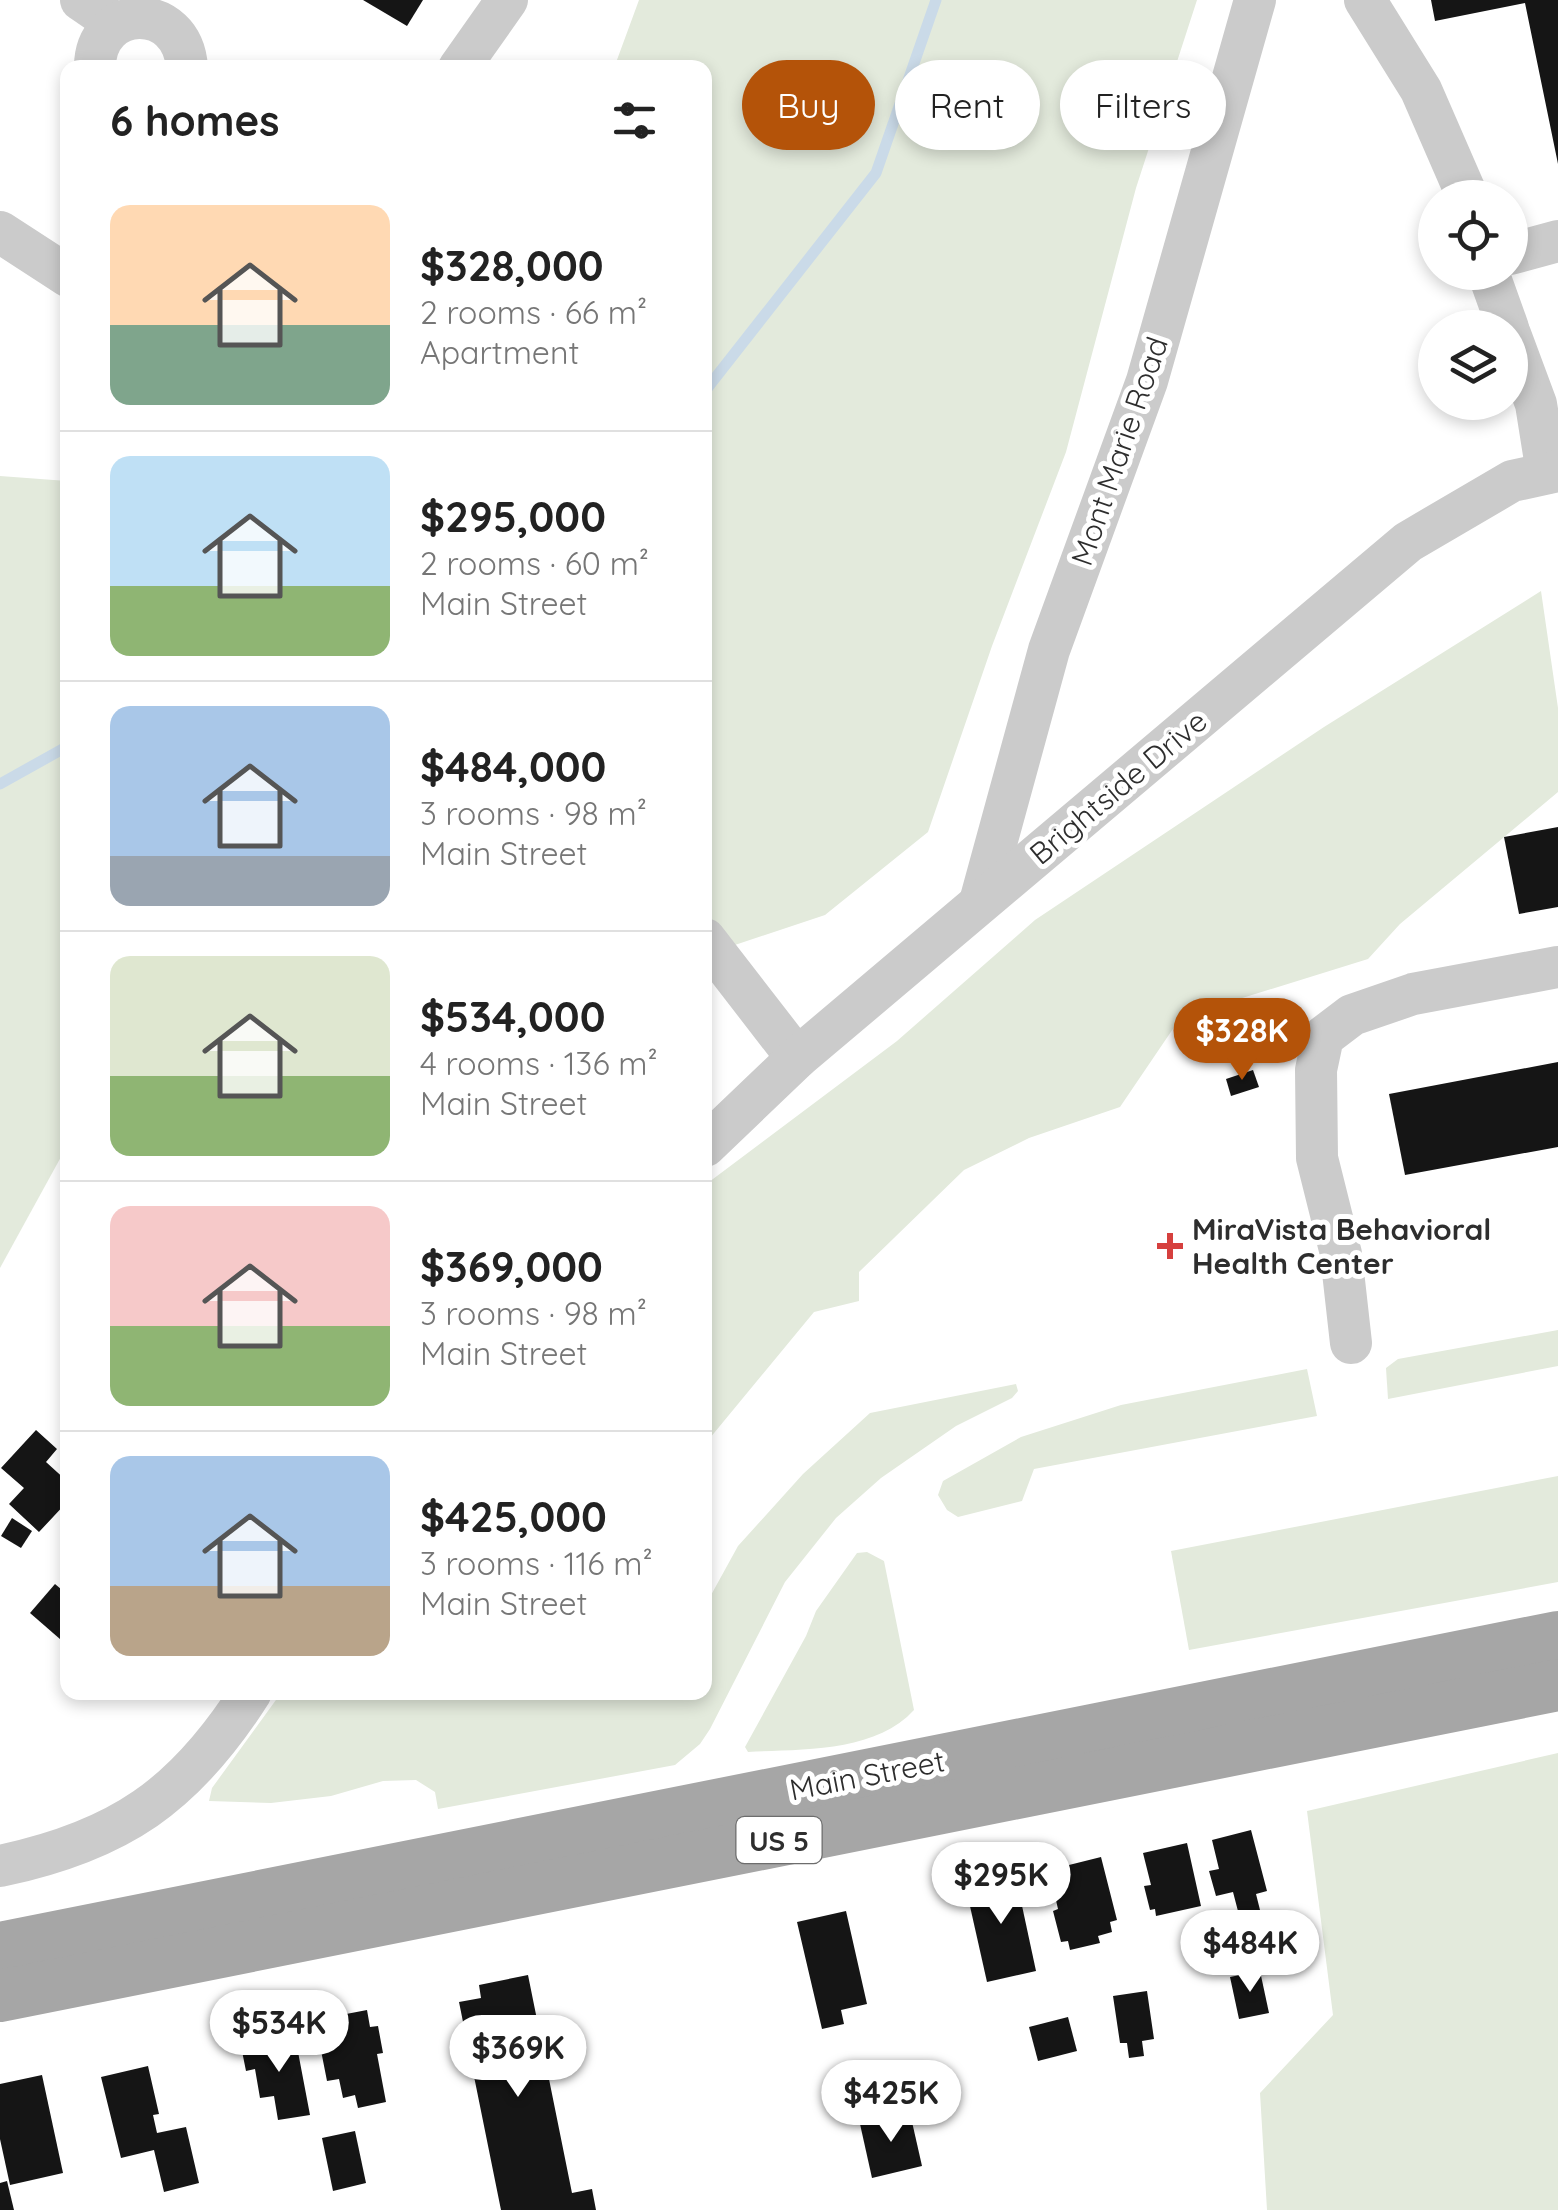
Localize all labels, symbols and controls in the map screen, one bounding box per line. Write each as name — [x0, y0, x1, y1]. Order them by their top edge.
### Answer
chip: Buy — [742, 60, 875, 150]
chip: Rent — [895, 60, 1040, 150]
chip: Filters — [1060, 60, 1226, 150]
icon: filters — [607, 93, 662, 148]
text: 6 homes — [110, 94, 280, 147]
map controls — [1418, 180, 1528, 420]
button: locate — [1418, 180, 1528, 290]
text: $328,000 — [420, 239, 603, 292]
icon: home — [190, 245, 310, 365]
text: 2 rooms · 66 m² — [420, 292, 647, 332]
button: layers — [1418, 310, 1528, 420]
text: Apartment — [420, 332, 579, 372]
street label: Mont Marie Road — [1062, 332, 1176, 570]
text: $295,000 — [420, 490, 606, 543]
icon: home — [190, 496, 310, 616]
text: 2 rooms · 60 m² — [420, 543, 649, 583]
text: Main Street — [420, 583, 587, 623]
street label: Brightside Drive — [1021, 702, 1215, 872]
text: $484,000 — [420, 740, 606, 793]
icon: home — [190, 746, 310, 866]
text: 3 rooms · 98 m² — [420, 793, 647, 833]
text: Main Street — [420, 833, 587, 873]
text: $534,000 — [420, 990, 605, 1043]
icon: home — [190, 996, 310, 1116]
pin: $328K — [1172, 998, 1312, 1083]
text: $328K — [1196, 1010, 1289, 1050]
text: 4 rooms · 136 m² — [420, 1043, 658, 1083]
text: Main Street — [420, 1083, 587, 1123]
place label: MiraVista Behavioral Health Center — [1192, 1210, 1491, 1282]
marker: MiraVista Behavioral Health Center — [1157, 1233, 1183, 1259]
text: $369,000 — [420, 1240, 603, 1293]
icon: home — [190, 1246, 310, 1366]
text: 3 rooms · 98 m² — [420, 1293, 647, 1333]
text: Main Street — [420, 1333, 587, 1373]
text: $425,000 — [420, 1490, 607, 1543]
icon: home — [190, 1496, 310, 1616]
text: 3 rooms · 116 m² — [420, 1543, 653, 1583]
text: Main Street — [420, 1583, 587, 1623]
street label: Main Street — [786, 1741, 948, 1809]
road number: US 5 — [736, 1817, 822, 1863]
pin: $295K — [931, 1842, 1071, 1927]
text: $295K — [954, 1854, 1048, 1894]
pin: $484K — [1180, 1910, 1320, 1995]
text: $484K — [1202, 1922, 1298, 1962]
pin: $534K — [209, 1990, 349, 2075]
text: $534K — [232, 2002, 326, 2042]
pin: $369K — [448, 2015, 588, 2100]
text: $369K — [471, 2027, 565, 2067]
pin: $425K — [821, 2060, 961, 2145]
text: $425K — [843, 2072, 939, 2112]

